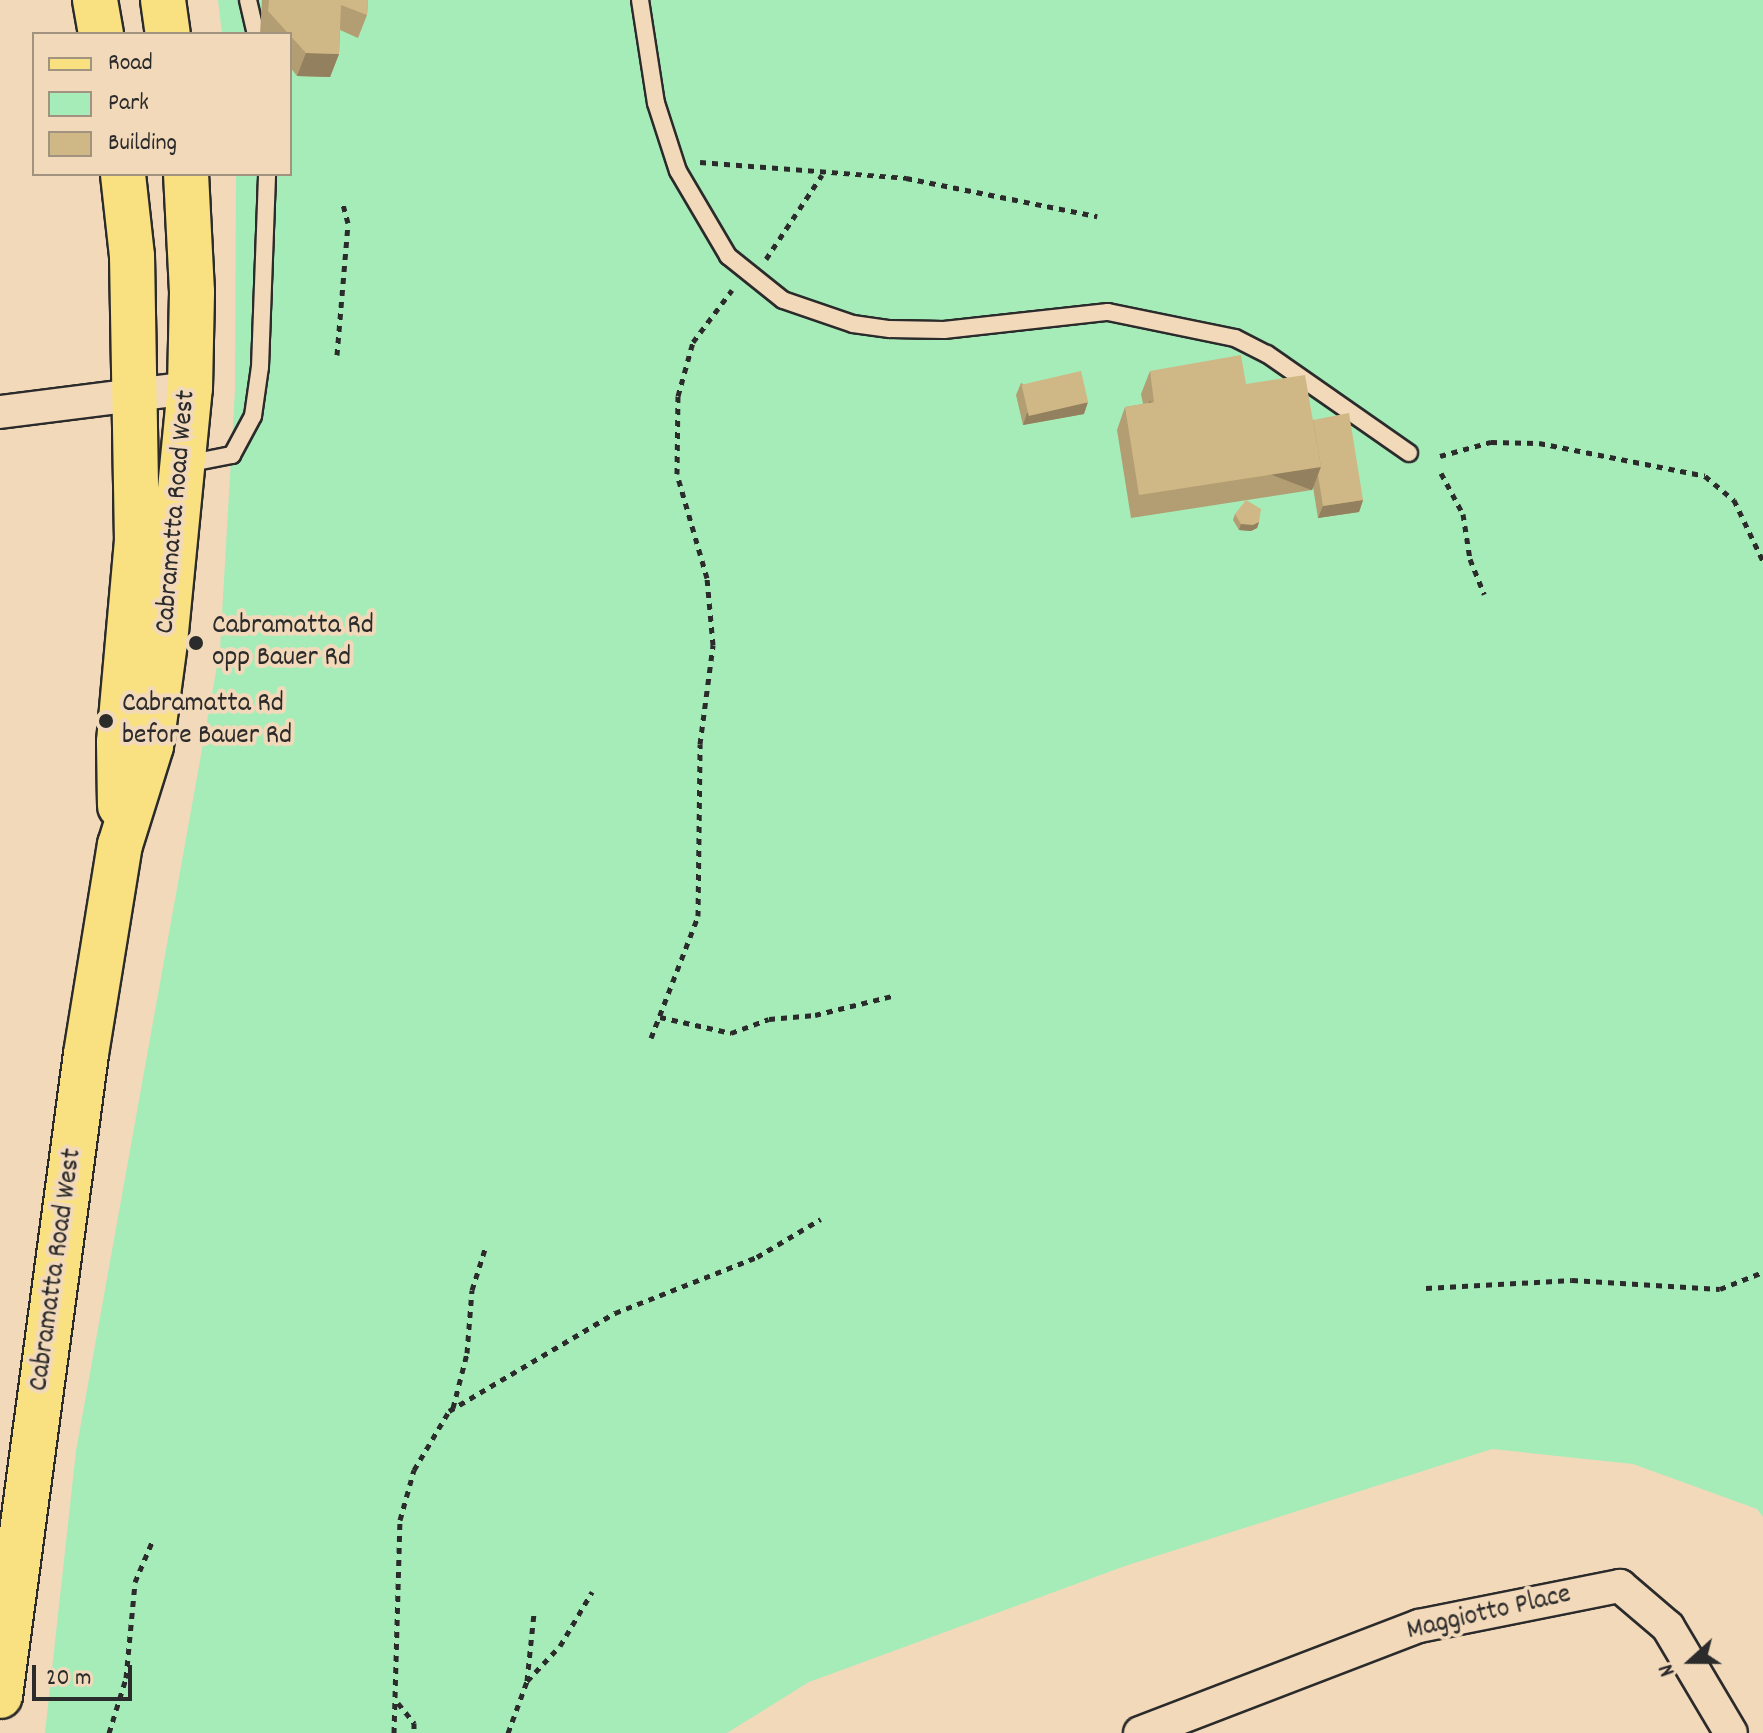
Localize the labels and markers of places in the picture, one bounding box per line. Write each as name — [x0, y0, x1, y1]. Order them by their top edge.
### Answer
place label: Cabramatta Rd opp Bauer Rd — [212, 610, 374, 676]
marker: Cabramatta Rd opp Bauer Rd — [187, 634, 205, 652]
place label: Cabramatta Rd before Bauer Rd — [122, 688, 292, 754]
marker: Cabramatta Rd before Bauer Rd — [97, 712, 115, 730]

